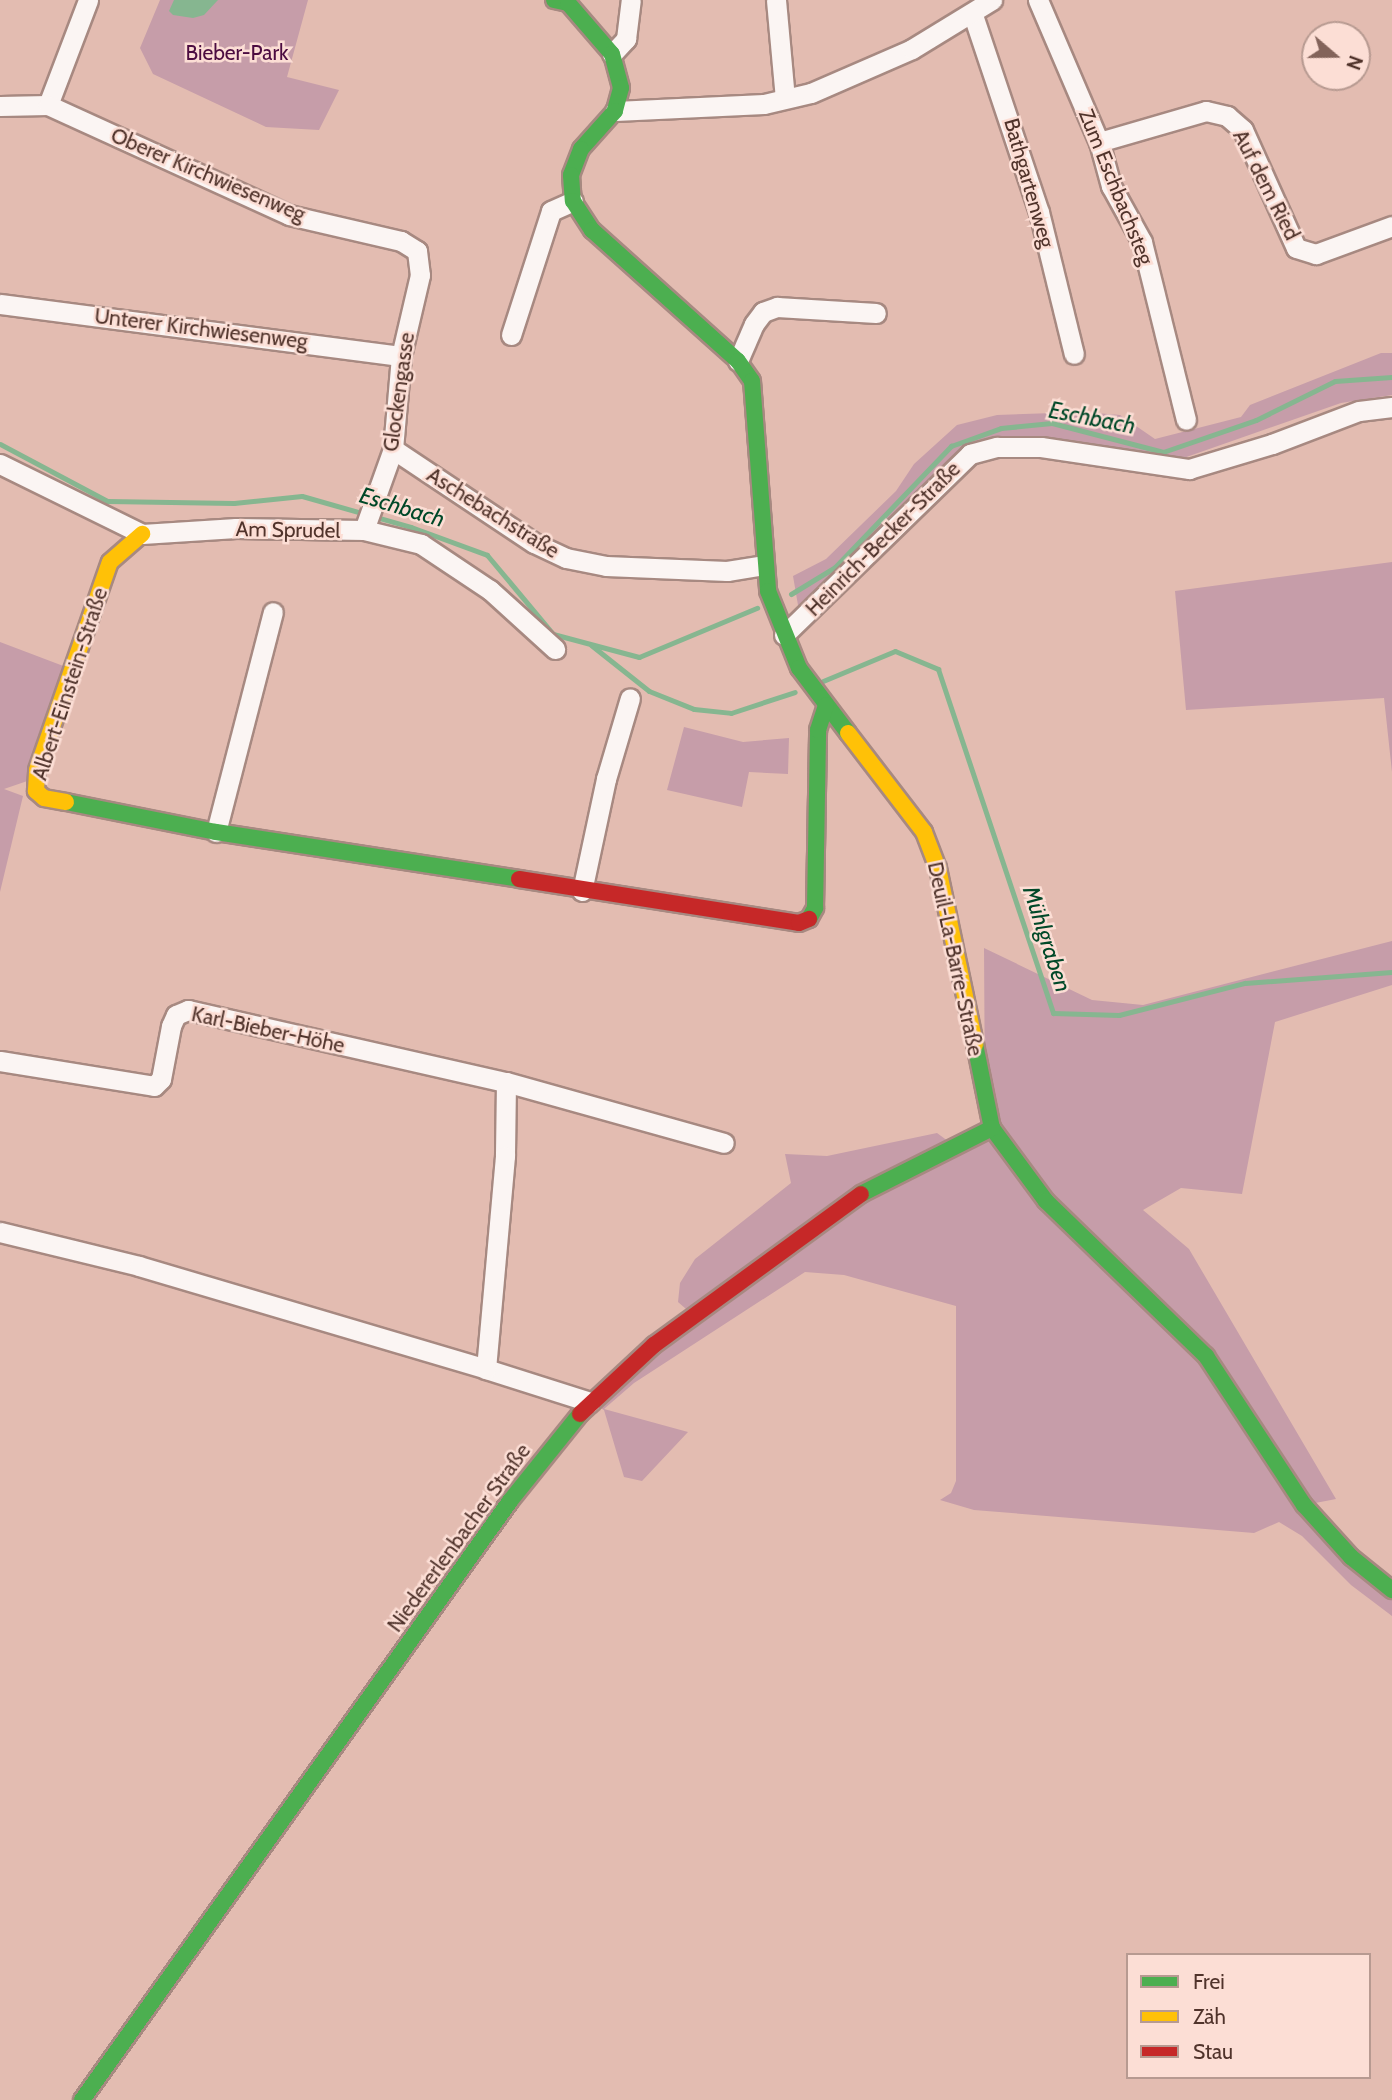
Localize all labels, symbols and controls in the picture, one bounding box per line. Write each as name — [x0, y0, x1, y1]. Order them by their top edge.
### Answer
north arrow — [1301, 21, 1371, 91]
park label: Bieber-Park — [186, 40, 288, 66]
text: N — [1341, 52, 1367, 73]
street label: Zum Eschbachsteg — [1073, 105, 1159, 269]
street label: Bathgartenweg — [998, 115, 1060, 251]
street label: Oberer Kirchwiesenweg — [107, 123, 309, 227]
street label: Auf dem Ried — [1227, 126, 1305, 244]
street label: Unterer Kirchwiesenweg — [93, 303, 309, 355]
street label: Glockengasse — [378, 331, 420, 453]
water label: Eschbach — [1046, 396, 1138, 440]
street label: Heinrich-Becker-Straße — [801, 457, 965, 621]
street label: Aschebachstraße — [422, 462, 564, 564]
water label: Eschbach — [356, 481, 448, 533]
street label: Am Sprudel — [235, 516, 341, 544]
street label: Albert-Einstein-Straße — [27, 585, 113, 783]
street label: Deuil-La-Barre-Straße — [922, 860, 988, 1058]
water label: Mühlgraben — [1017, 883, 1077, 995]
street label: Karl-Bieber-Höhe — [189, 1001, 347, 1059]
street label: Niedererlenbacher Straße — [382, 1439, 536, 1637]
legend — [1126, 1953, 1371, 2079]
text: Frei — [1193, 1969, 1225, 1994]
text: Zäh — [1193, 2004, 1226, 2029]
text: Stau — [1193, 2039, 1233, 2064]

